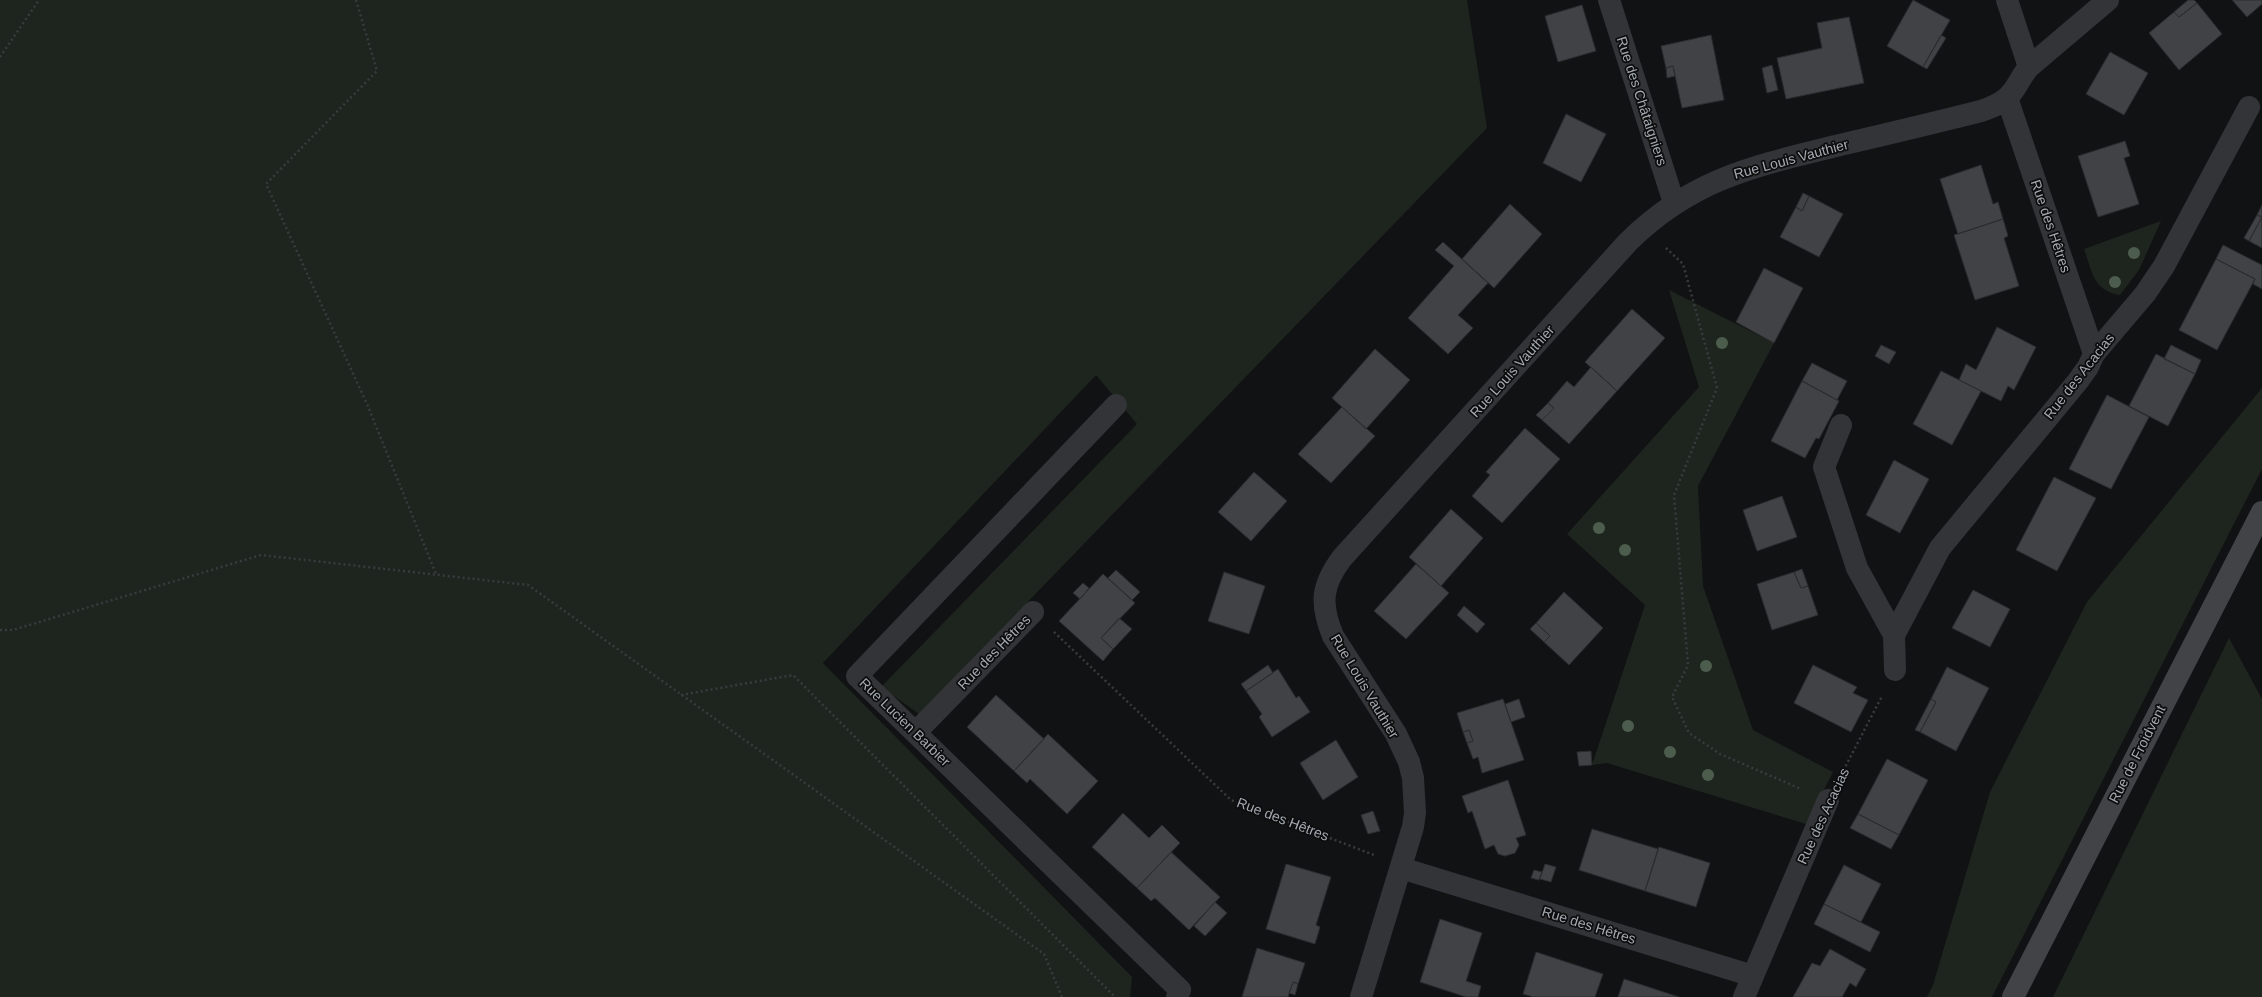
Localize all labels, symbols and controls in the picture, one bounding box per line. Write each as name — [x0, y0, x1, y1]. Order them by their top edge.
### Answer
street label: Rue des Châtaigniers — [1614, 35, 1670, 167]
street label: Rue Louis Vauthier — [1732, 136, 1850, 182]
street label: Rue des Hêtres — [2028, 177, 2074, 275]
street label: Rue Louis Vauthier — [1467, 322, 1558, 420]
street label: Rue des Acacias — [2041, 330, 2117, 422]
street label: Rue des Hêtres — [954, 611, 1034, 693]
street label: Rue Louis Vauthier — [1328, 631, 1402, 741]
street label: Rue Lucien Barbier — [856, 675, 954, 770]
street label: Rue de Froidvent — [2105, 702, 2169, 805]
street label: Rue des Acacias — [1794, 765, 1852, 867]
street label: Rue des Hêtres — [1235, 794, 1331, 844]
street label: Rue des Hêtres — [1540, 903, 1638, 947]

